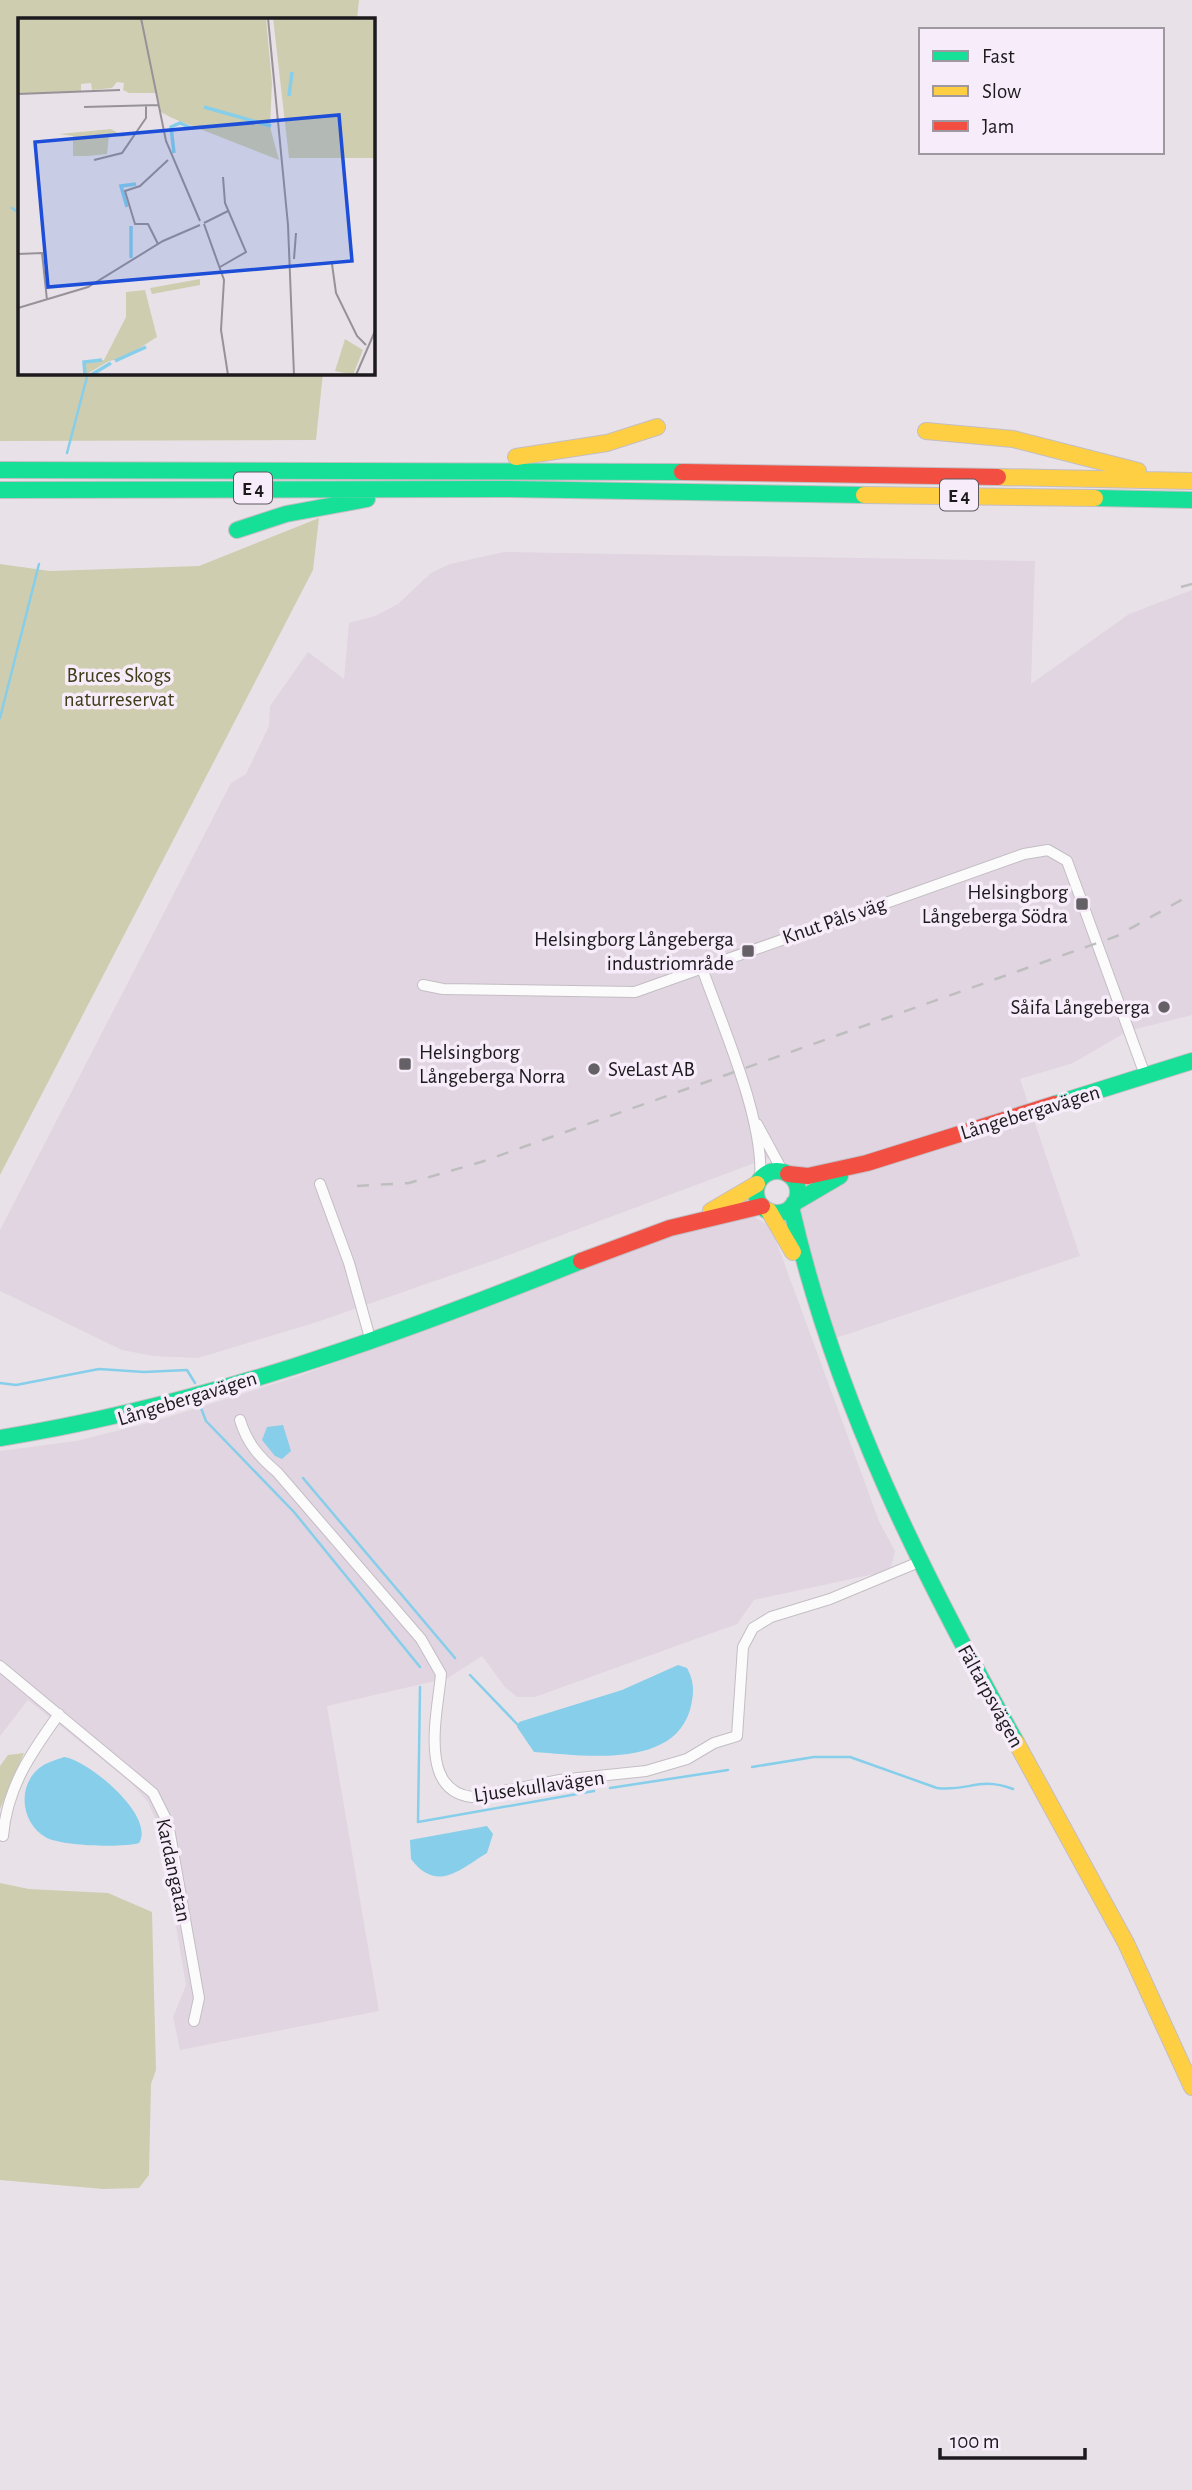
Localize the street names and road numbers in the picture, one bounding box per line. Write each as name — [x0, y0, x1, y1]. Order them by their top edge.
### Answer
road number: E 4 — [234, 472, 272, 503]
road number: E 4 — [940, 480, 978, 510]
street label: Knut Påls väg — [780, 893, 889, 948]
street label: Långebergavägen — [958, 1081, 1102, 1144]
street label: Långebergavägen — [115, 1367, 259, 1430]
street label: Fältarpsvägen — [954, 1641, 1027, 1751]
street label: Ljusekullavägen — [472, 1767, 606, 1806]
street label: Kardangatan — [152, 1816, 195, 1924]

